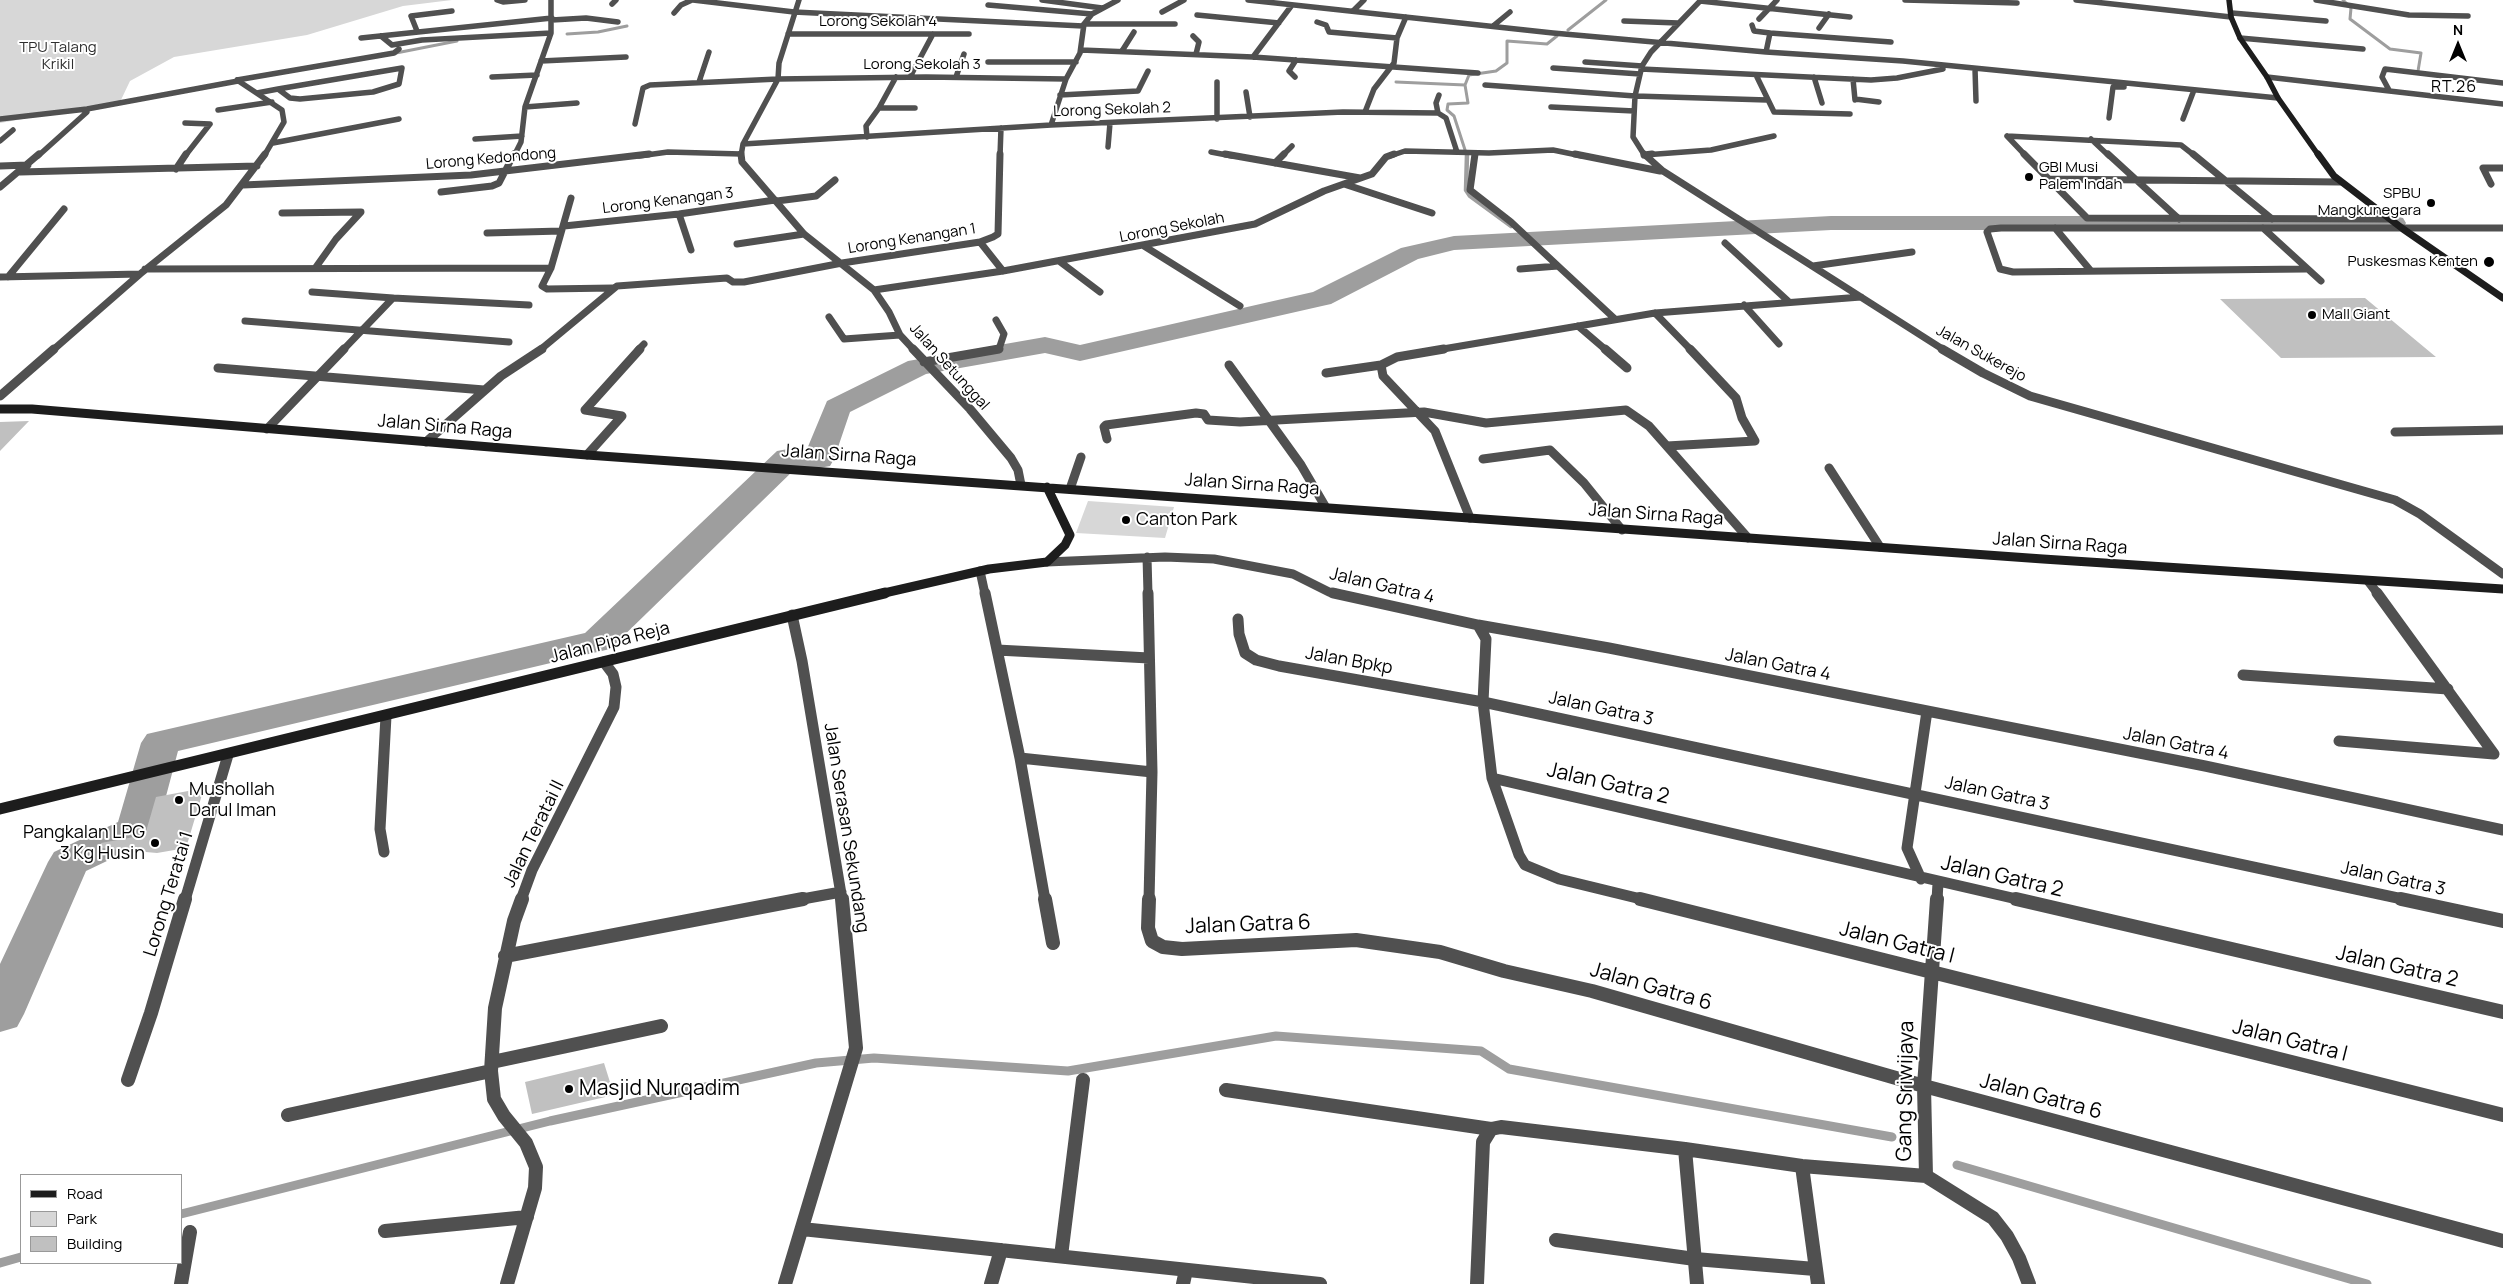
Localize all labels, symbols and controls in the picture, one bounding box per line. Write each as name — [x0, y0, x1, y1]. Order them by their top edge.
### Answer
street label: Lorong Sekolah 4 — [819, 13, 937, 31]
north arrow — [2433, 20, 2483, 70]
text: N — [2453, 20, 2463, 39]
park label: TPU Talang Krikil — [19, 39, 97, 74]
street label: Lorong Sekolah 3 — [863, 56, 981, 74]
district label: RT.26 — [2430, 78, 2478, 98]
street label: Lorong Sekolah 2 — [1053, 99, 1171, 121]
street label: Lorong Kedondong — [425, 144, 557, 174]
place label: GBI Musi Palem Indah — [2039, 159, 2122, 194]
marker: GBI Musi Palem Indah — [2023, 171, 2035, 183]
street label: Lorong Kenangan 3 — [601, 184, 735, 218]
place label: SPBU Mangkunegara — [2318, 185, 2421, 220]
marker: SPBU Mangkunegara — [2425, 197, 2437, 209]
street label: Lorong Sekolah — [1118, 209, 1226, 247]
street label: Lorong Kenangan 1 — [847, 220, 977, 258]
place label: Puskesmas Kenten — [2347, 253, 2478, 271]
marker: Puskesmas Kenten — [2482, 255, 2496, 269]
place label: Mall Giant — [2322, 306, 2390, 324]
marker: Mall Giant — [2306, 309, 2318, 321]
street label: Jalan Setunggal — [905, 320, 993, 414]
street label: Jalan Sukerejo — [1933, 322, 2029, 386]
street label: Jalan Sirna Raga — [377, 410, 513, 444]
street label: Jalan Sirna Raga — [781, 441, 917, 471]
street label: Jalan Sirna Raga — [1184, 470, 1320, 500]
street label: Jalan Sirna Raga — [1588, 500, 1724, 530]
place label: Canton Park — [1136, 509, 1237, 531]
marker: Canton Park — [1120, 514, 1132, 526]
street label: Jalan Sirna Raga — [1992, 529, 2128, 559]
street label: Jalan Gatra 4 — [1327, 563, 1437, 609]
street label: Jalan Pipa Reja — [548, 618, 672, 668]
street label: Jalan Bpkp — [1304, 643, 1394, 679]
street label: Jalan Gatra 4 — [1723, 644, 1833, 686]
street label: Jalan Gatra 3 — [1547, 687, 1655, 731]
street label: Jalan Serasan Sekundang — [819, 722, 873, 934]
street label: Jalan Gatra 4 — [2121, 723, 2231, 765]
street label: Jalan Gatra 2 — [1545, 758, 1671, 810]
street label: Jalan Gatra 3 — [1943, 772, 2051, 816]
street label: Jalan Teratai II — [499, 777, 569, 891]
place label: Mushollah Darul Iman — [189, 779, 276, 822]
marker: Mushollah Darul Iman — [173, 794, 185, 806]
place label: Pangkalan LPG 3 Kg Husin — [23, 822, 145, 864]
street label: Lorong Teratai 1 — [140, 829, 198, 959]
marker: Pangkalan LPG 3 Kg Husin — [149, 837, 161, 849]
street label: Jalan Gatra 2 — [1939, 851, 2065, 903]
street label: Jalan Gatra 3 — [2339, 857, 2447, 901]
street label: Jalan Gatra 6 — [1185, 910, 1311, 940]
street label: Jalan Gatra I — [1837, 917, 1957, 969]
street label: Jalan Gatra 2 — [2334, 941, 2460, 993]
street label: Jalan Gatra 6 — [1587, 958, 1715, 1016]
street label: Jalan Gatra I — [2230, 1015, 2350, 1067]
street label: Gang Sriwijaya — [1892, 1020, 1920, 1162]
street label: Jalan Gatra 6 — [1977, 1069, 2105, 1125]
place label: Masjid Nurqadim — [579, 1076, 740, 1102]
marker: Masjid Nurqadim — [563, 1083, 575, 1095]
legend — [20, 1174, 182, 1264]
text: Road — [67, 1183, 103, 1204]
text: Park — [67, 1208, 97, 1229]
text: Building — [67, 1233, 122, 1254]

